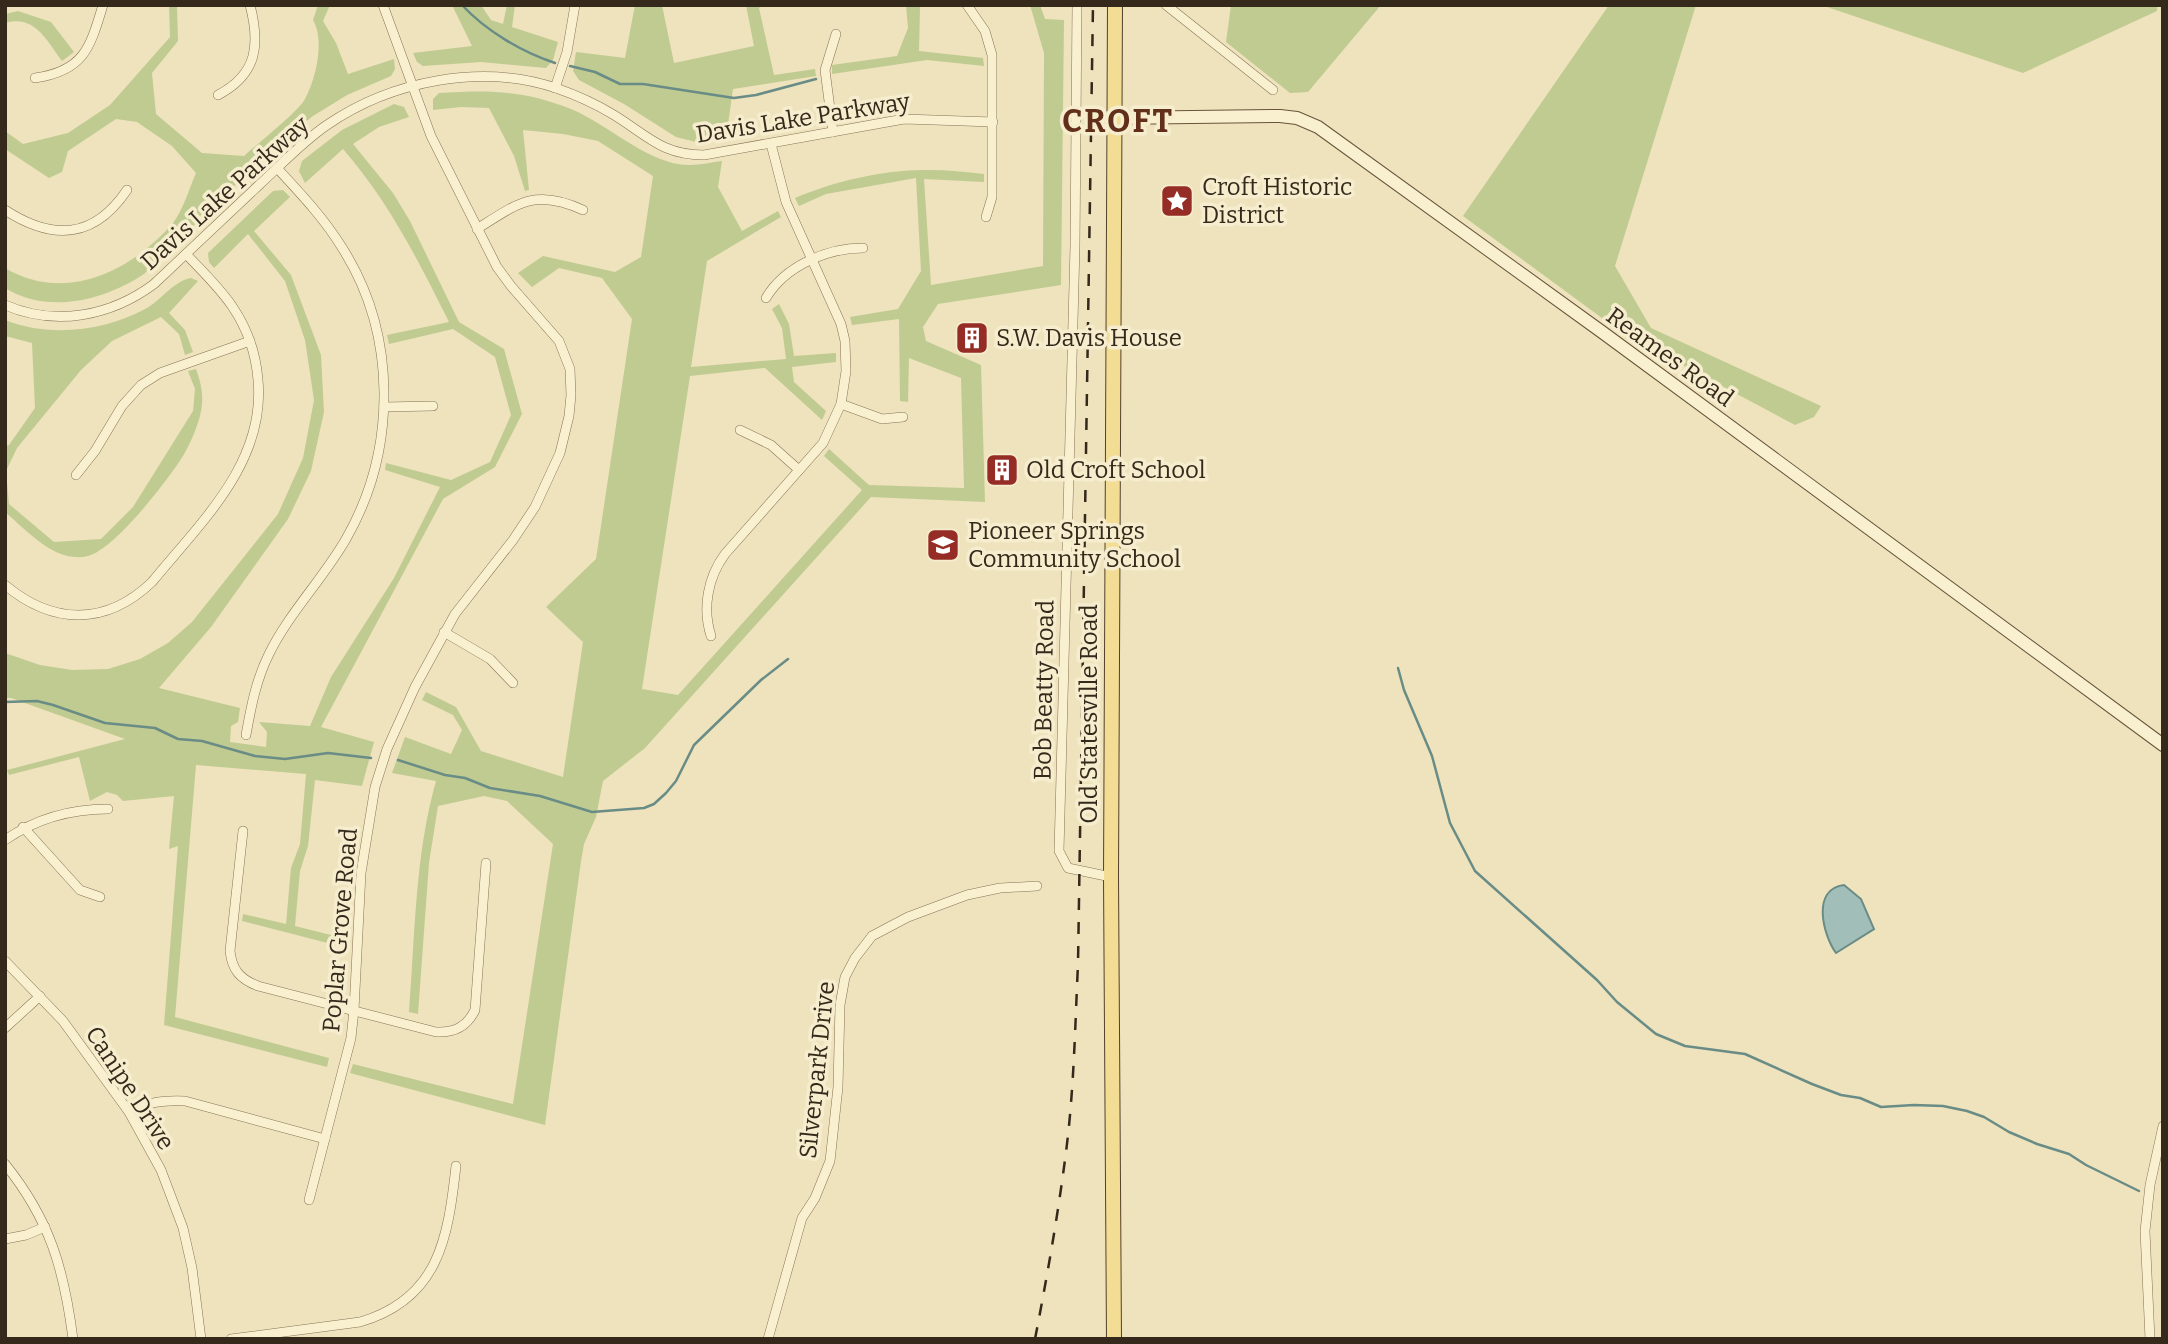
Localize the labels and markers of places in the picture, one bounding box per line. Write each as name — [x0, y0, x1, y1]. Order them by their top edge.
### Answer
place label: Croft Historic District — [1202, 173, 1352, 229]
place icon: Croft Historic District — [1158, 182, 1196, 220]
building icon: S.W. Davis House — [953, 319, 991, 357]
place label: S.W. Davis House — [996, 324, 1182, 352]
building icon: Old Croft School — [983, 451, 1021, 489]
place label: Old Croft School — [1026, 456, 1206, 484]
place label: Pioneer Springs Community School — [968, 517, 1181, 573]
school or university icon: Pioneer Springs Community School — [924, 526, 962, 564]

